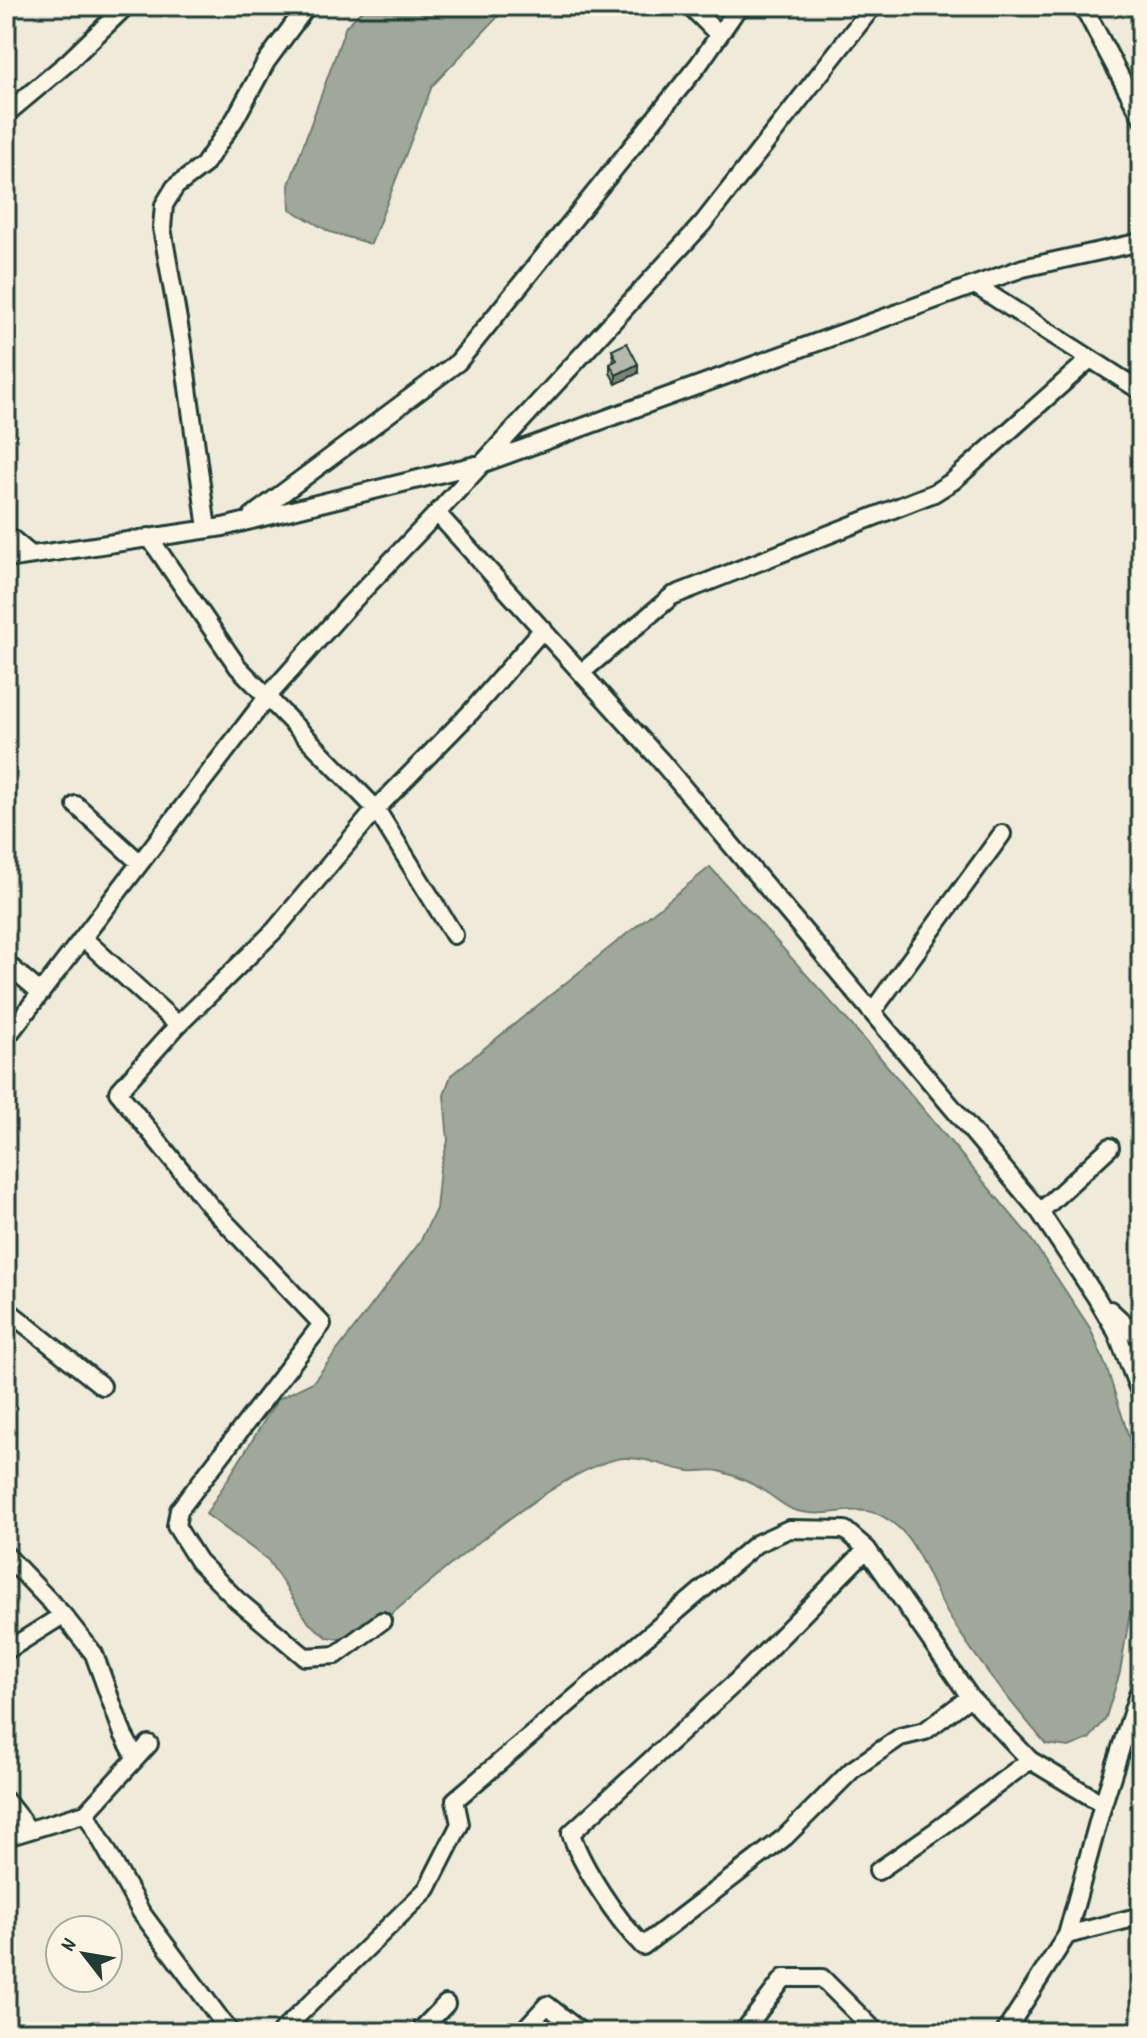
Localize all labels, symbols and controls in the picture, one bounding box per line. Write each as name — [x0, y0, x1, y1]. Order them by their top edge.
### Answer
north arrow — [44, 1914, 124, 1994]
text: N — [54, 1933, 86, 1958]

